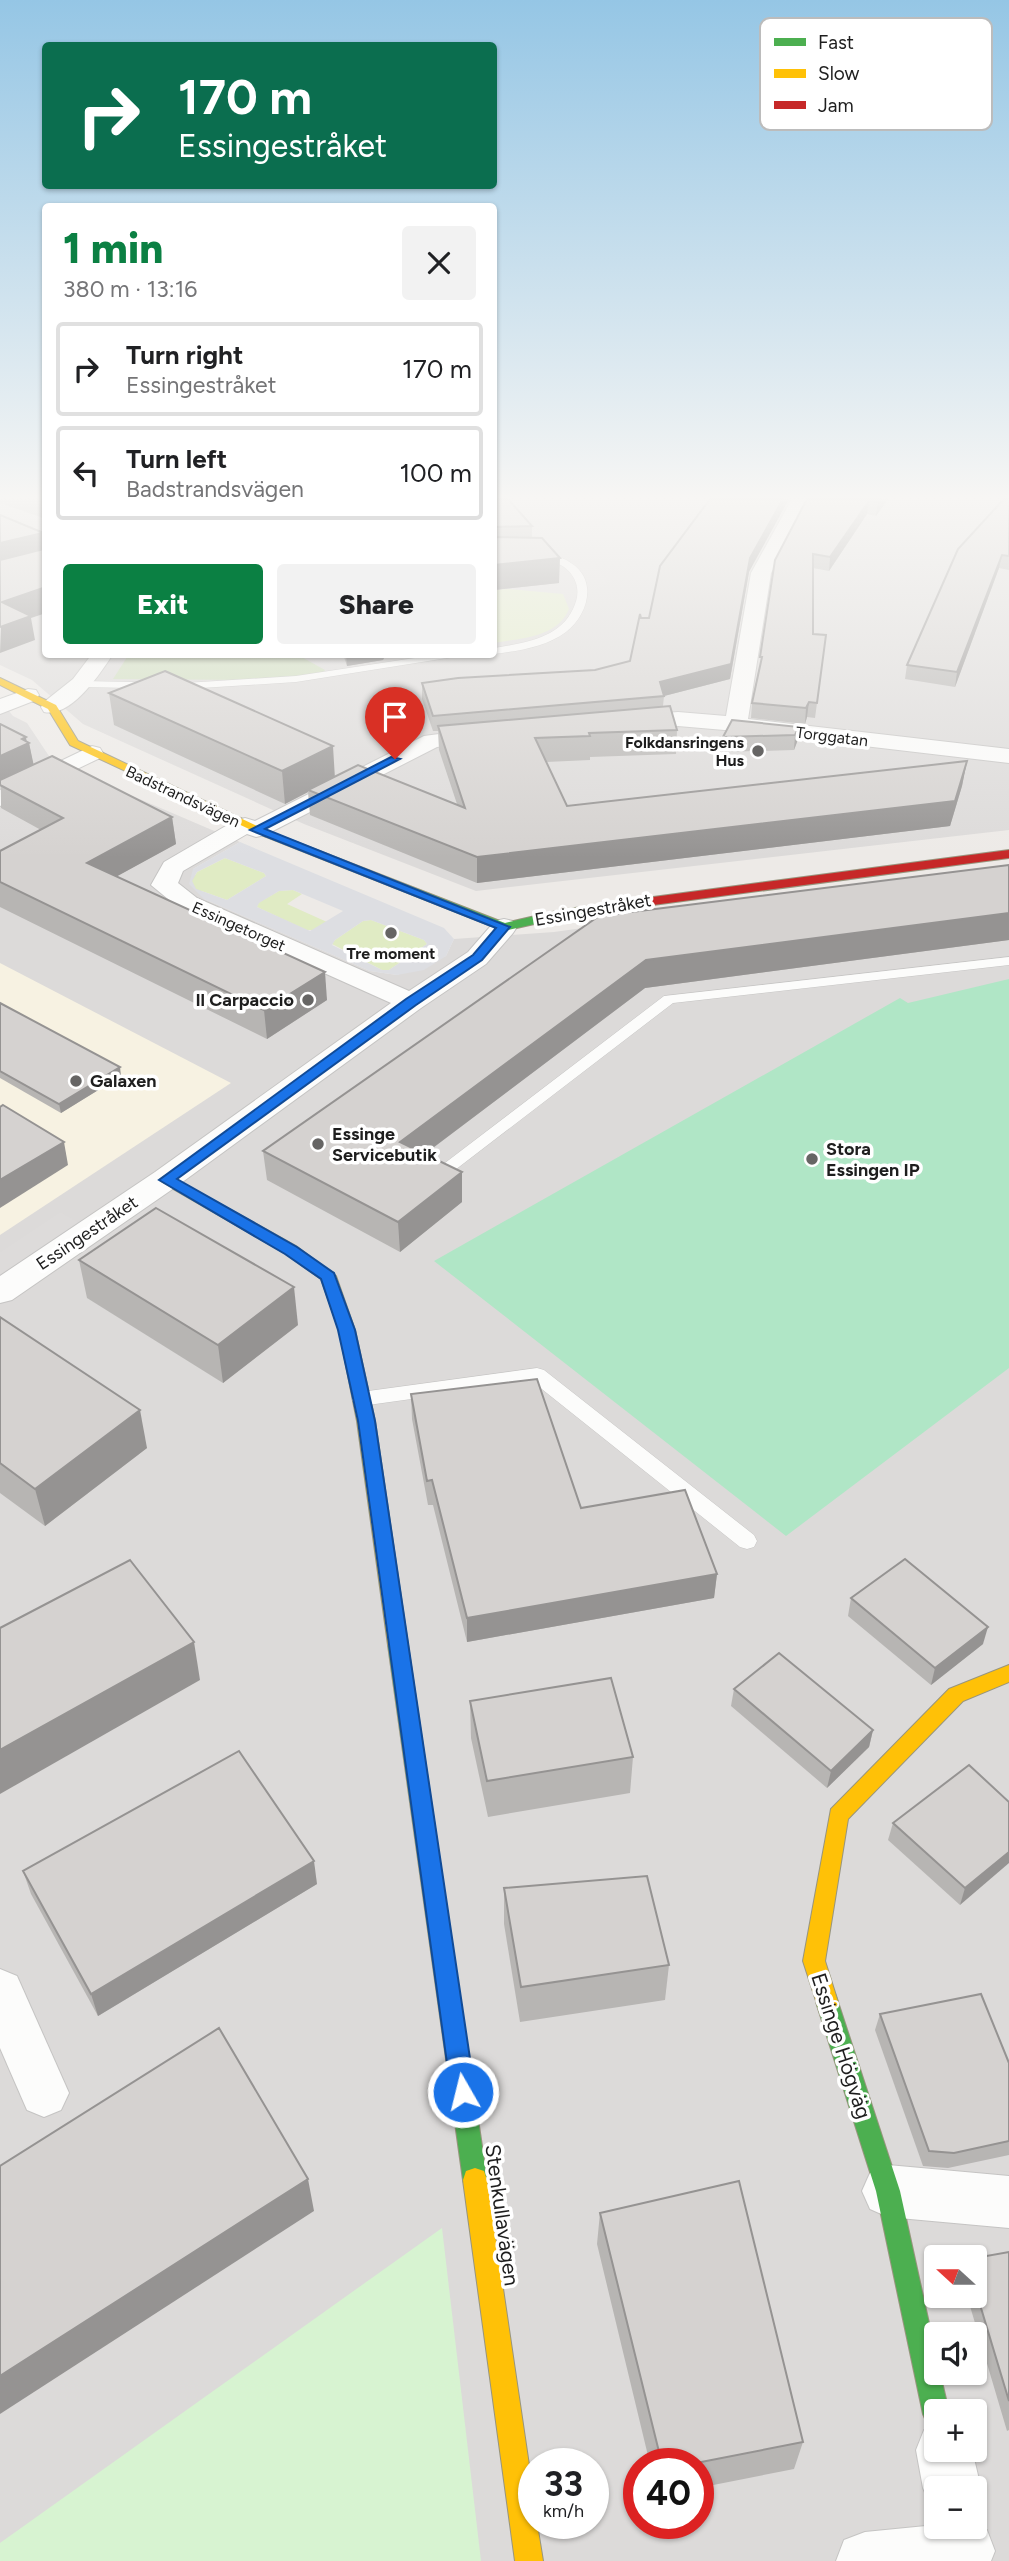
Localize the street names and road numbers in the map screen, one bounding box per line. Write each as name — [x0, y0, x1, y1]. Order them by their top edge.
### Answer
street label: Torggatan — [795, 723, 869, 750]
street label: Badstrandsvägen — [123, 762, 243, 831]
street label: Essingestråket — [533, 889, 653, 931]
street label: Essingetorget — [189, 897, 288, 955]
street label: Essingestråket — [32, 1191, 142, 1275]
street label: Essinge Högväg — [806, 1970, 877, 2122]
street label: Stenkullavägen — [480, 2142, 525, 2287]

